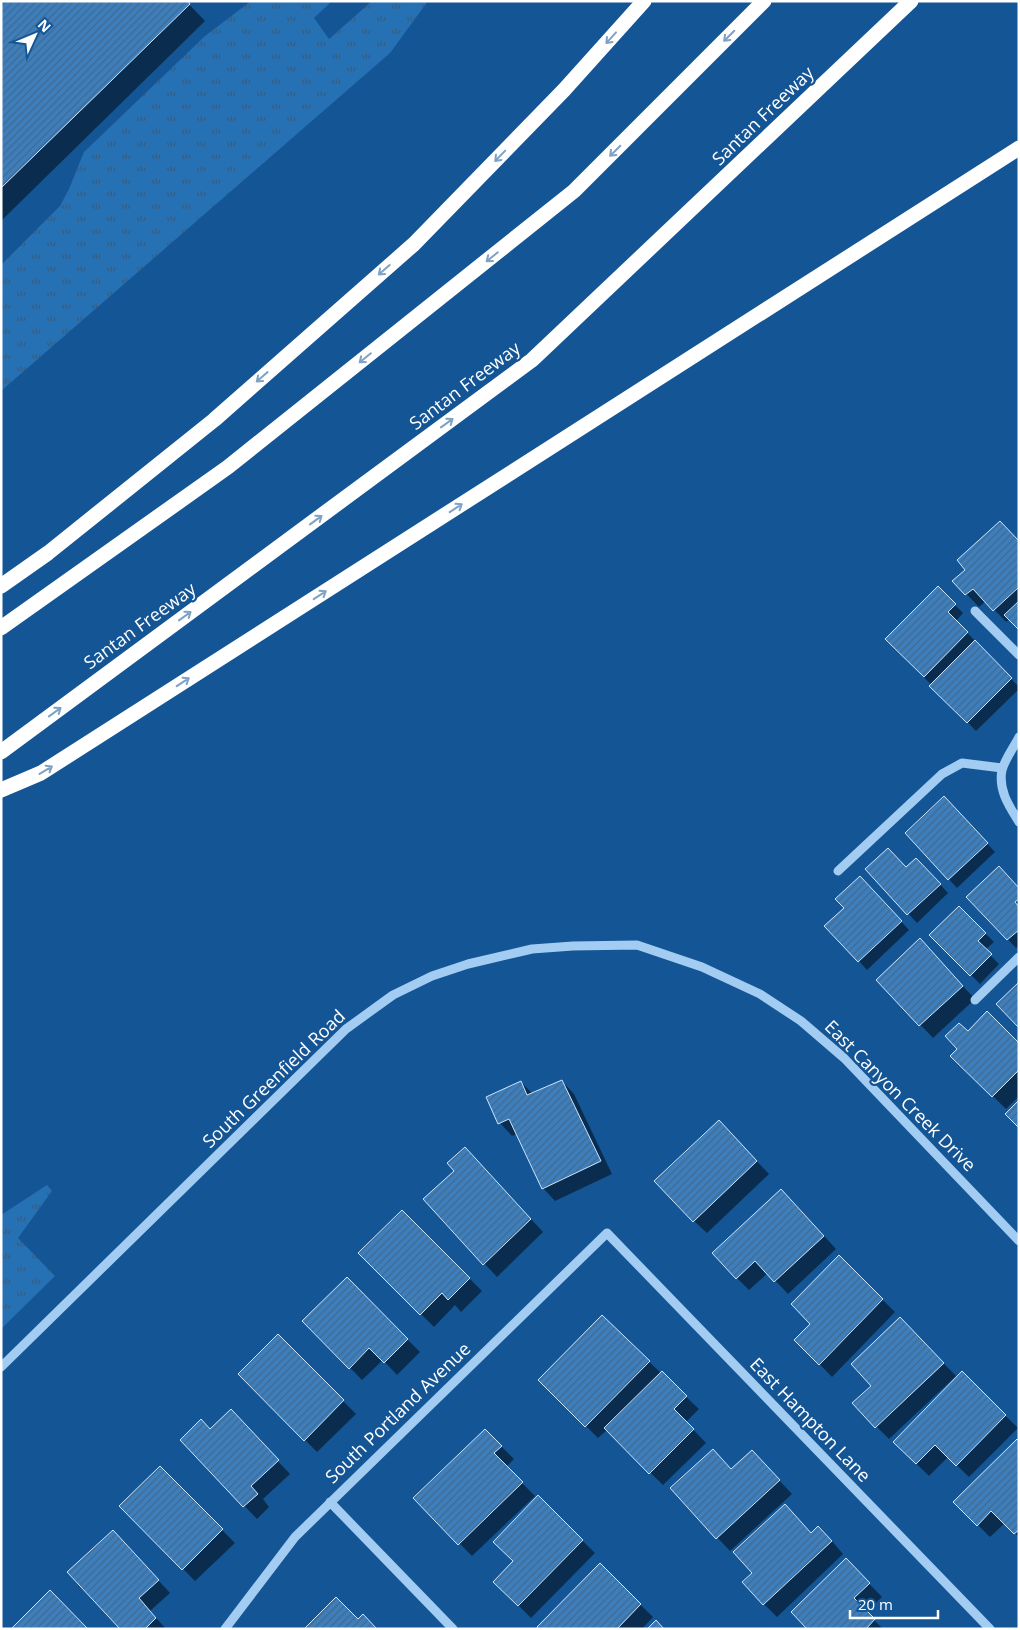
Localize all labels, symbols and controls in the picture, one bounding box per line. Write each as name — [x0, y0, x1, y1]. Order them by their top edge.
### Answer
north arrow — [10, 10, 60, 60]
text: N — [34, 15, 56, 36]
one-way arrow — [723, 30, 735, 42]
one-way arrow — [605, 31, 617, 44]
street label: Santan Freeway — [706, 60, 819, 170]
one-way arrow — [608, 145, 621, 157]
one-way arrow — [494, 150, 506, 162]
one-way arrow — [486, 252, 499, 263]
one-way arrow — [378, 264, 391, 276]
street label: Santan Freeway — [404, 335, 525, 435]
one-way arrow — [359, 353, 372, 364]
one-way arrow — [256, 372, 269, 383]
one-way arrow — [440, 418, 453, 429]
one-way arrow — [449, 502, 463, 512]
one-way arrow — [309, 515, 323, 525]
street label: Santan Freeway — [79, 576, 201, 674]
one-way arrow — [312, 590, 326, 600]
one-way arrow — [178, 611, 192, 621]
one-way arrow — [175, 677, 189, 687]
one-way arrow — [48, 707, 61, 718]
one-way arrow — [38, 764, 52, 774]
street label: South Greenfield Road — [197, 1004, 350, 1153]
street label: East Canyon Creek Drive — [820, 1014, 982, 1176]
street label: South Portland Avenue — [319, 1337, 475, 1488]
street label: East Hampton Lane — [745, 1352, 876, 1487]
scale bar — [850, 1588, 938, 1620]
text: 20 m — [858, 1594, 893, 1614]

